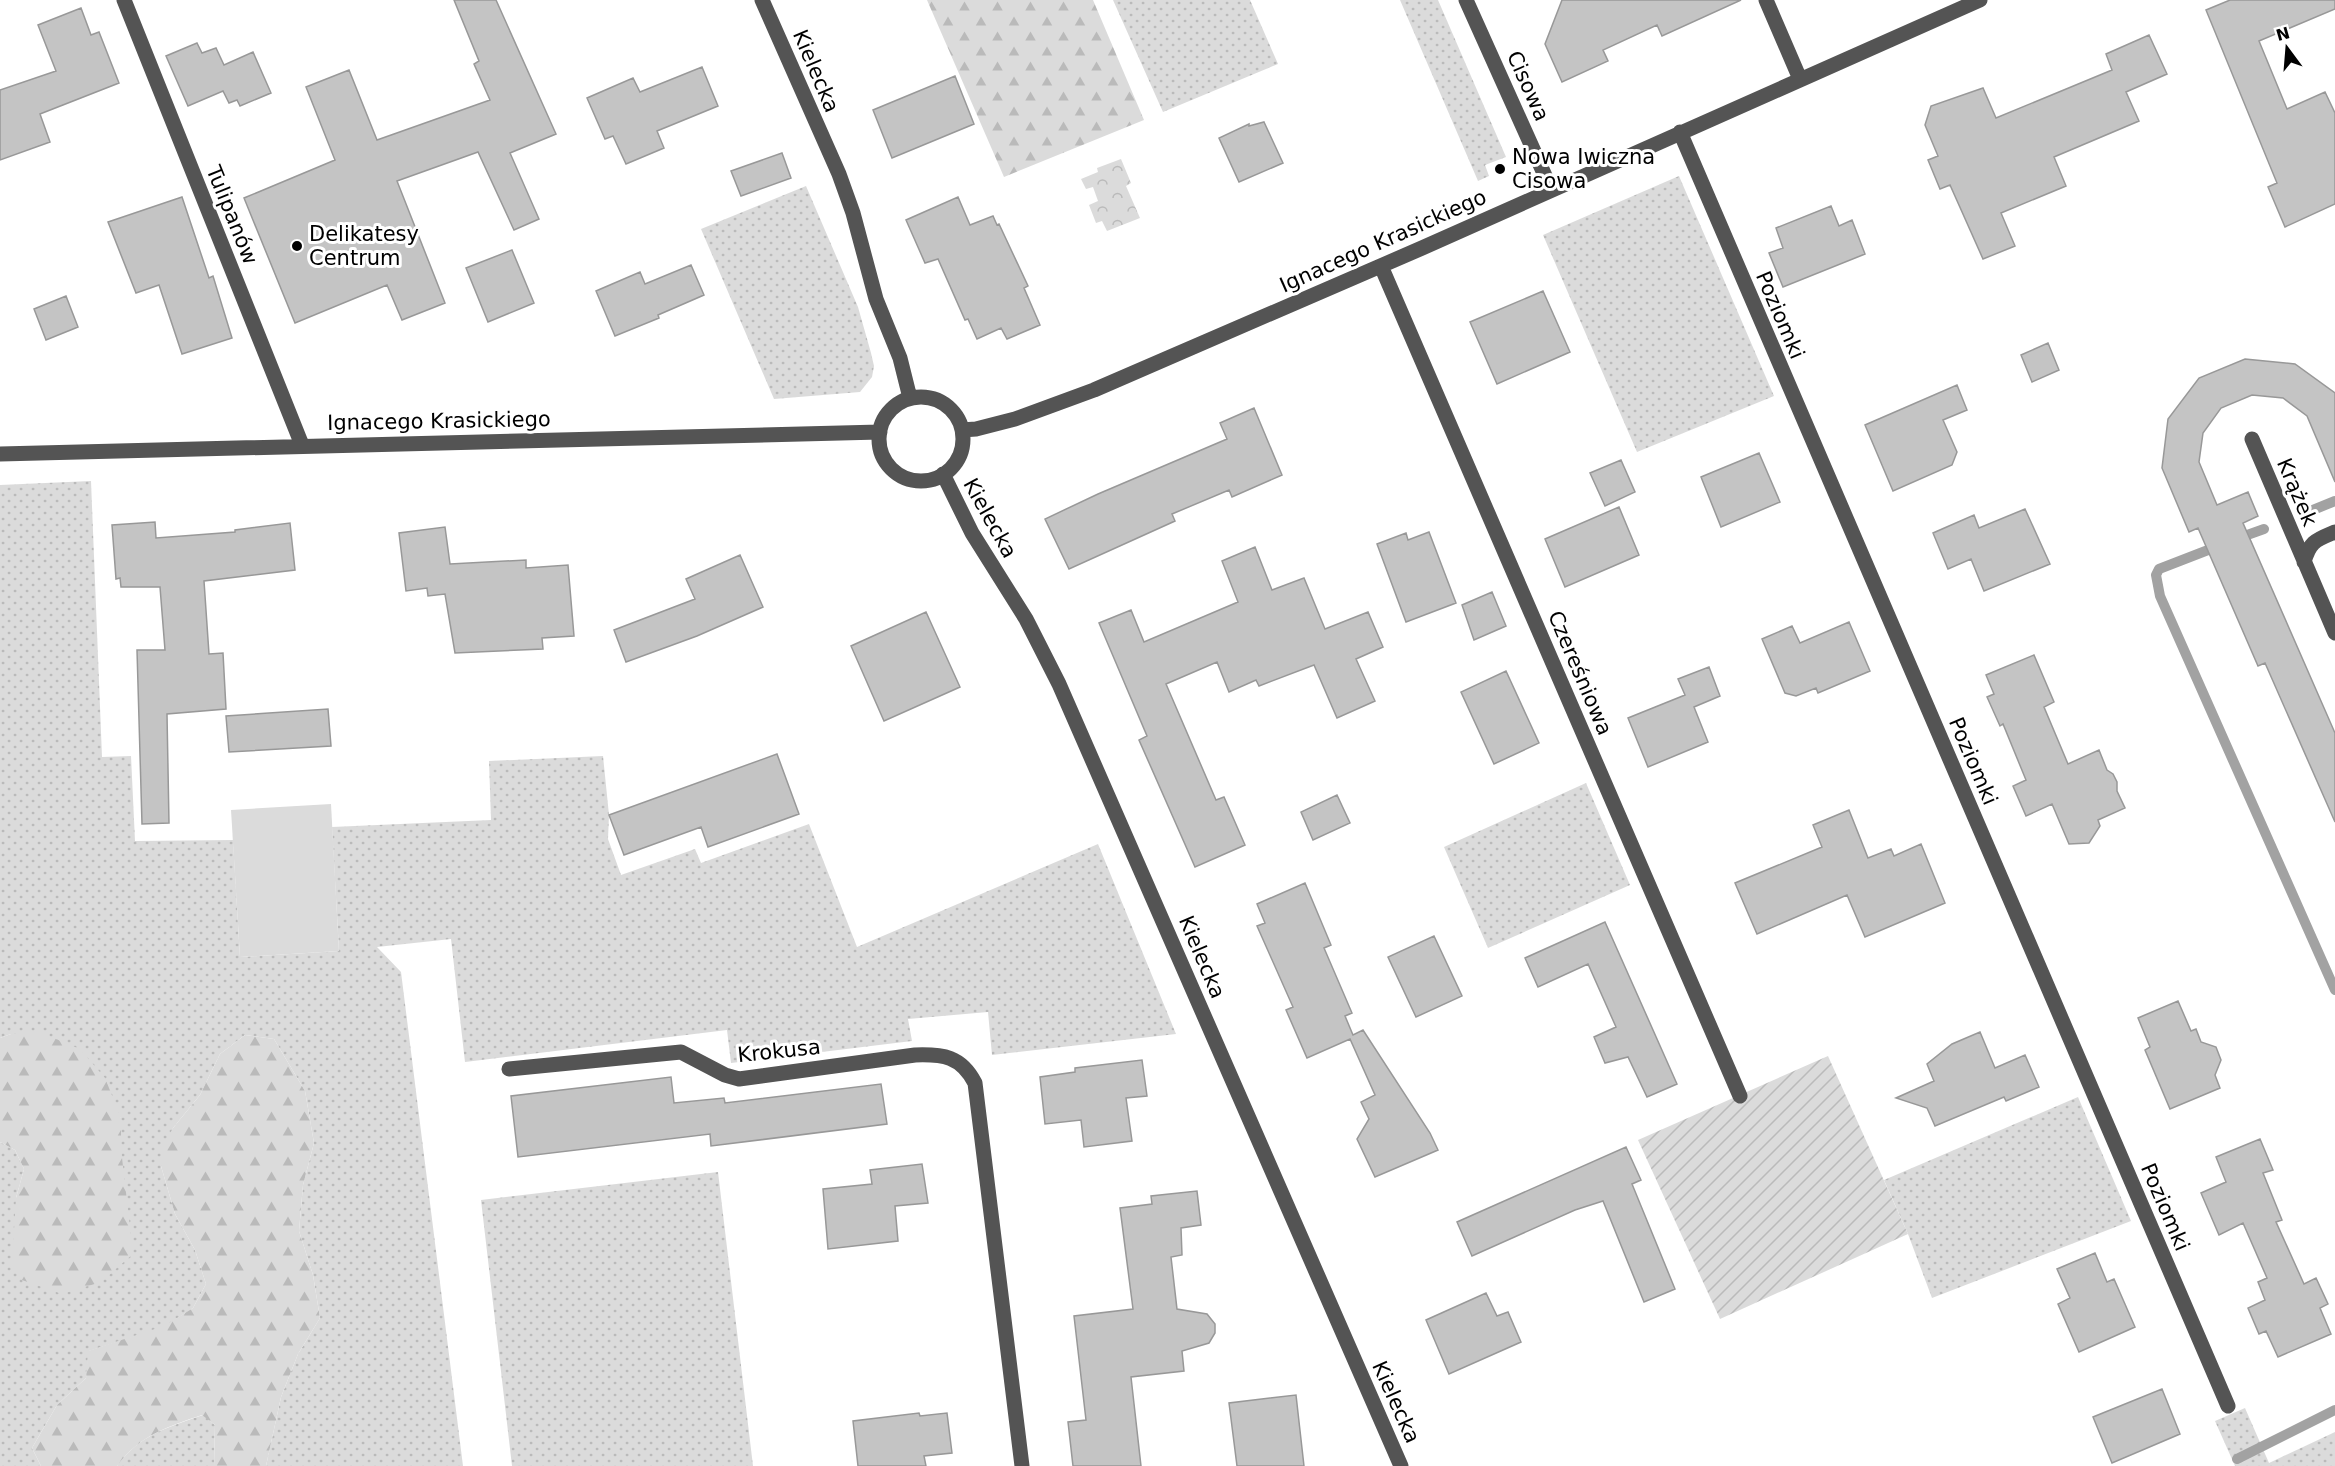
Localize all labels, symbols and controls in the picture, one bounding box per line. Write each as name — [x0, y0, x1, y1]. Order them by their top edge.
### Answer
north arrow — [2257, 18, 2317, 78]
text: N — [2274, 23, 2292, 45]
street label: Kielecka — [788, 26, 844, 116]
street label: Cisowa — [1502, 47, 1554, 125]
place label: Nowa Iwiczna Cisowa — [1512, 145, 1655, 193]
street label: Tulipanów — [201, 161, 263, 268]
marker: Nowa Iwiczna Cisowa — [1493, 162, 1507, 176]
street label: Ignacego Krasickiego — [1276, 185, 1490, 297]
place label: Delikatesy Centrum — [309, 222, 419, 270]
marker: Delikatesy Centrum — [290, 239, 304, 253]
street label: Poziomki — [1751, 268, 1809, 362]
street label: Ignacego Krasickiego — [327, 407, 551, 435]
street label: Krążek — [2272, 454, 2322, 530]
street label: Kielecka — [958, 474, 1022, 562]
street label: Czereśniowa — [1543, 607, 1617, 739]
street label: Poziomki — [1944, 714, 2002, 808]
street label: Kielecka — [1174, 912, 1230, 1002]
street label: Krokusa — [736, 1035, 822, 1067]
street label: Poziomki — [2136, 1160, 2194, 1254]
street label: Kielecka — [1367, 1357, 1425, 1447]

